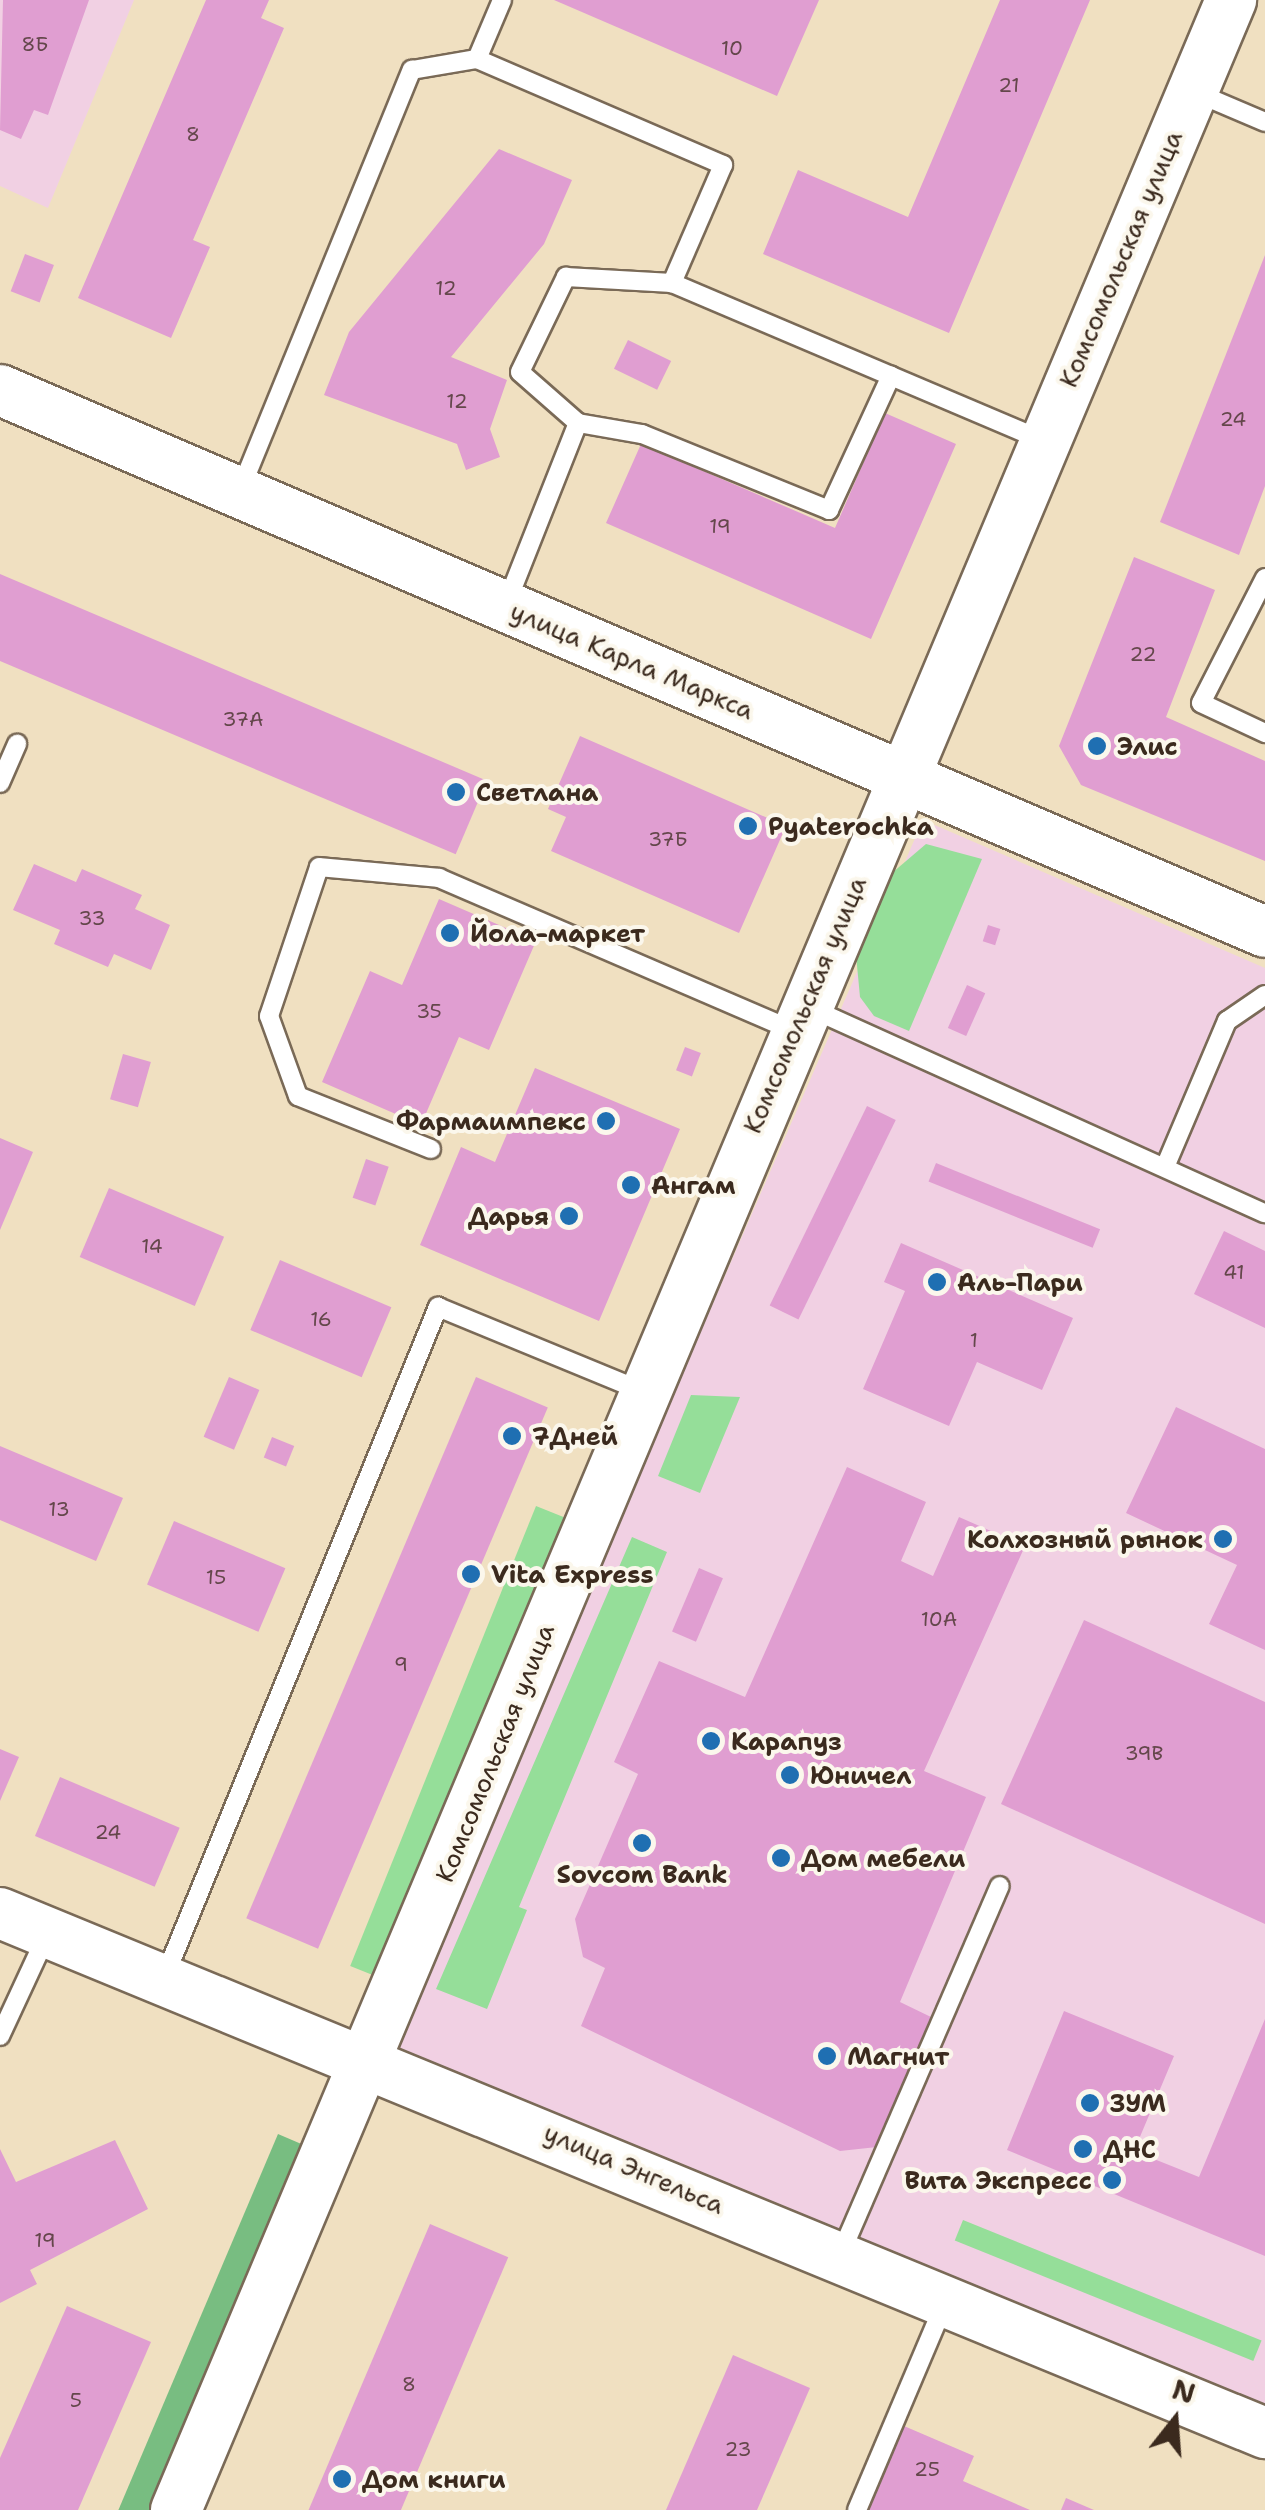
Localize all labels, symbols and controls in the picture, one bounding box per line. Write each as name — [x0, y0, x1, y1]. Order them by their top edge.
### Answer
house number: 8Б — [21, 32, 49, 56]
house number: 10 — [721, 36, 743, 60]
house number: 21 — [998, 73, 1020, 97]
house number: 8 — [186, 122, 200, 146]
street label: Комсомольская улица — [1053, 126, 1189, 392]
house number: 12 — [435, 276, 457, 300]
house number: 12 — [446, 389, 468, 413]
house number: 24 — [1220, 407, 1246, 431]
house number: 19 — [709, 514, 731, 538]
street label: улица Карла Маркса — [506, 596, 758, 726]
house number: 22 — [1130, 642, 1156, 666]
house number: 37А — [223, 707, 263, 731]
place label: Элис — [1117, 731, 1178, 761]
marker: Элис — [1086, 735, 1108, 757]
place label: Светлана — [476, 777, 598, 807]
marker: Светлана — [445, 781, 467, 803]
place label: Pyaterochka — [768, 811, 934, 841]
marker: Pyaterochka — [737, 815, 759, 837]
house number: 37Б — [648, 827, 688, 851]
street label: Комсомольская улица — [737, 872, 873, 1138]
house number: 33 — [79, 906, 105, 930]
place label: Йола-маркет — [470, 918, 645, 948]
marker: Йола-маркет — [439, 922, 461, 944]
house number: 35 — [416, 999, 442, 1023]
place label: Фармаимпекс — [396, 1106, 586, 1136]
marker: Фармаимпекс — [595, 1110, 617, 1132]
place label: Ангам — [651, 1170, 735, 1200]
marker: Ангам — [620, 1174, 642, 1196]
place label: Дарья — [468, 1201, 549, 1231]
marker: Дарья — [558, 1205, 580, 1227]
house number: 14 — [141, 1234, 163, 1258]
house number: 41 — [1223, 1260, 1245, 1284]
place label: Аль-Пари — [957, 1267, 1083, 1297]
marker: Аль-Пари — [926, 1271, 948, 1293]
house number: 16 — [310, 1307, 332, 1331]
house number: 1 — [970, 1328, 978, 1352]
place label: 7Дней — [532, 1421, 618, 1451]
marker: 7Дней — [501, 1425, 523, 1447]
house number: 13 — [48, 1497, 70, 1521]
place label: Колхозный рынок — [967, 1524, 1203, 1554]
marker: Колхозный рынок — [1212, 1528, 1234, 1550]
place label: Vita Express — [491, 1559, 654, 1589]
marker: Vita Express — [460, 1563, 482, 1585]
house number: 15 — [206, 1565, 226, 1589]
house number: 10А — [921, 1607, 957, 1631]
street label: Комсомольская улица — [429, 1620, 561, 1886]
house number: 9 — [394, 1652, 408, 1676]
place label: Карапуз — [731, 1726, 842, 1756]
marker: Карапуз — [700, 1730, 722, 1752]
house number: 39В — [1125, 1741, 1163, 1765]
place label: Юничел — [810, 1760, 911, 1790]
marker: Юничел — [779, 1764, 801, 1786]
house number: 24 — [95, 1820, 121, 1844]
marker: Sovcom Bank — [631, 1832, 653, 1854]
place label: Дом мебели — [801, 1843, 965, 1873]
marker: Дом мебели — [770, 1847, 792, 1869]
place label: Sovcom Bank — [557, 1859, 727, 1889]
place label: Магнит — [847, 2041, 949, 2071]
marker: Магнит — [816, 2045, 838, 2067]
place label: ЗУМ — [1110, 2088, 1166, 2118]
marker: ЗУМ — [1079, 2092, 1101, 2114]
street label: улица Энгельса — [539, 2118, 729, 2220]
place label: ДНС — [1103, 2134, 1156, 2164]
marker: ДНС — [1072, 2138, 1094, 2160]
place label: Вита Экспресс — [904, 2165, 1092, 2195]
marker: Вита Экспресс — [1101, 2169, 1123, 2191]
house number: 19 — [34, 2228, 56, 2252]
north arrow — [1125, 2370, 1225, 2470]
text: N — [1168, 2370, 1200, 2413]
house number: 8 — [402, 2372, 416, 2396]
house number: 5 — [70, 2388, 82, 2412]
house number: 23 — [725, 2437, 751, 2461]
house number: 25 — [914, 2457, 940, 2481]
place label: Дом книги — [362, 2464, 505, 2494]
marker: Дом книги — [331, 2468, 353, 2490]

